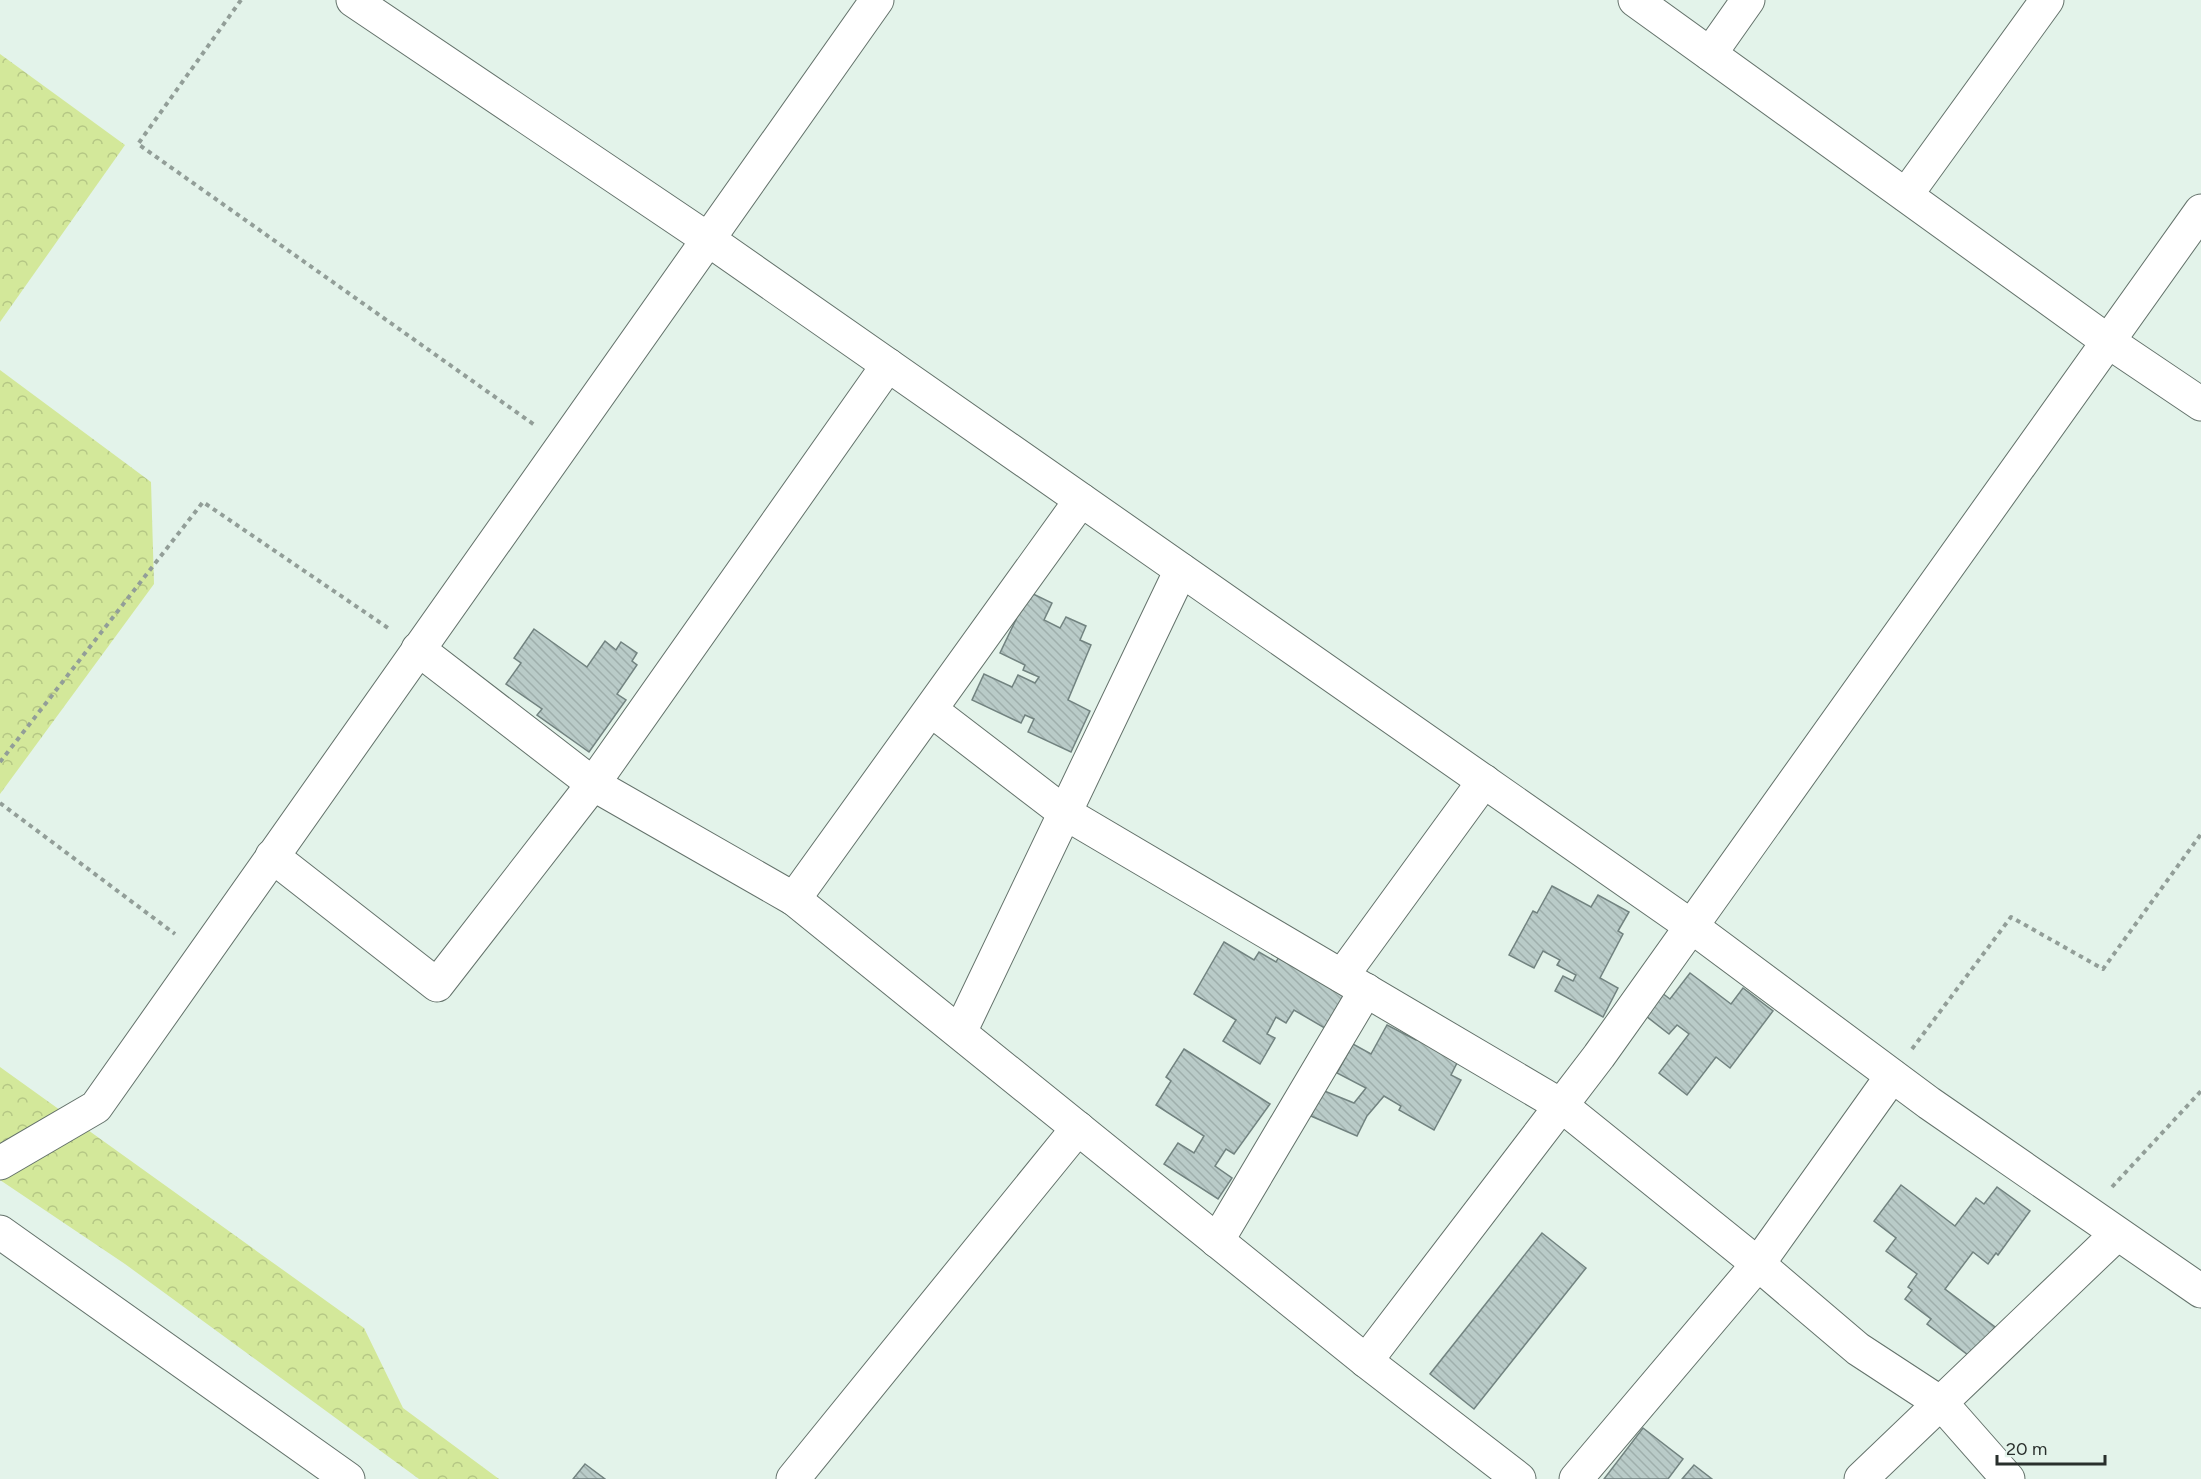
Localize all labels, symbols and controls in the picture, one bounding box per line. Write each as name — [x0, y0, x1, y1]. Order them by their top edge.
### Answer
scale bar — [1997, 1428, 2105, 1466]
text: 20 m — [2006, 1438, 2047, 1460]

